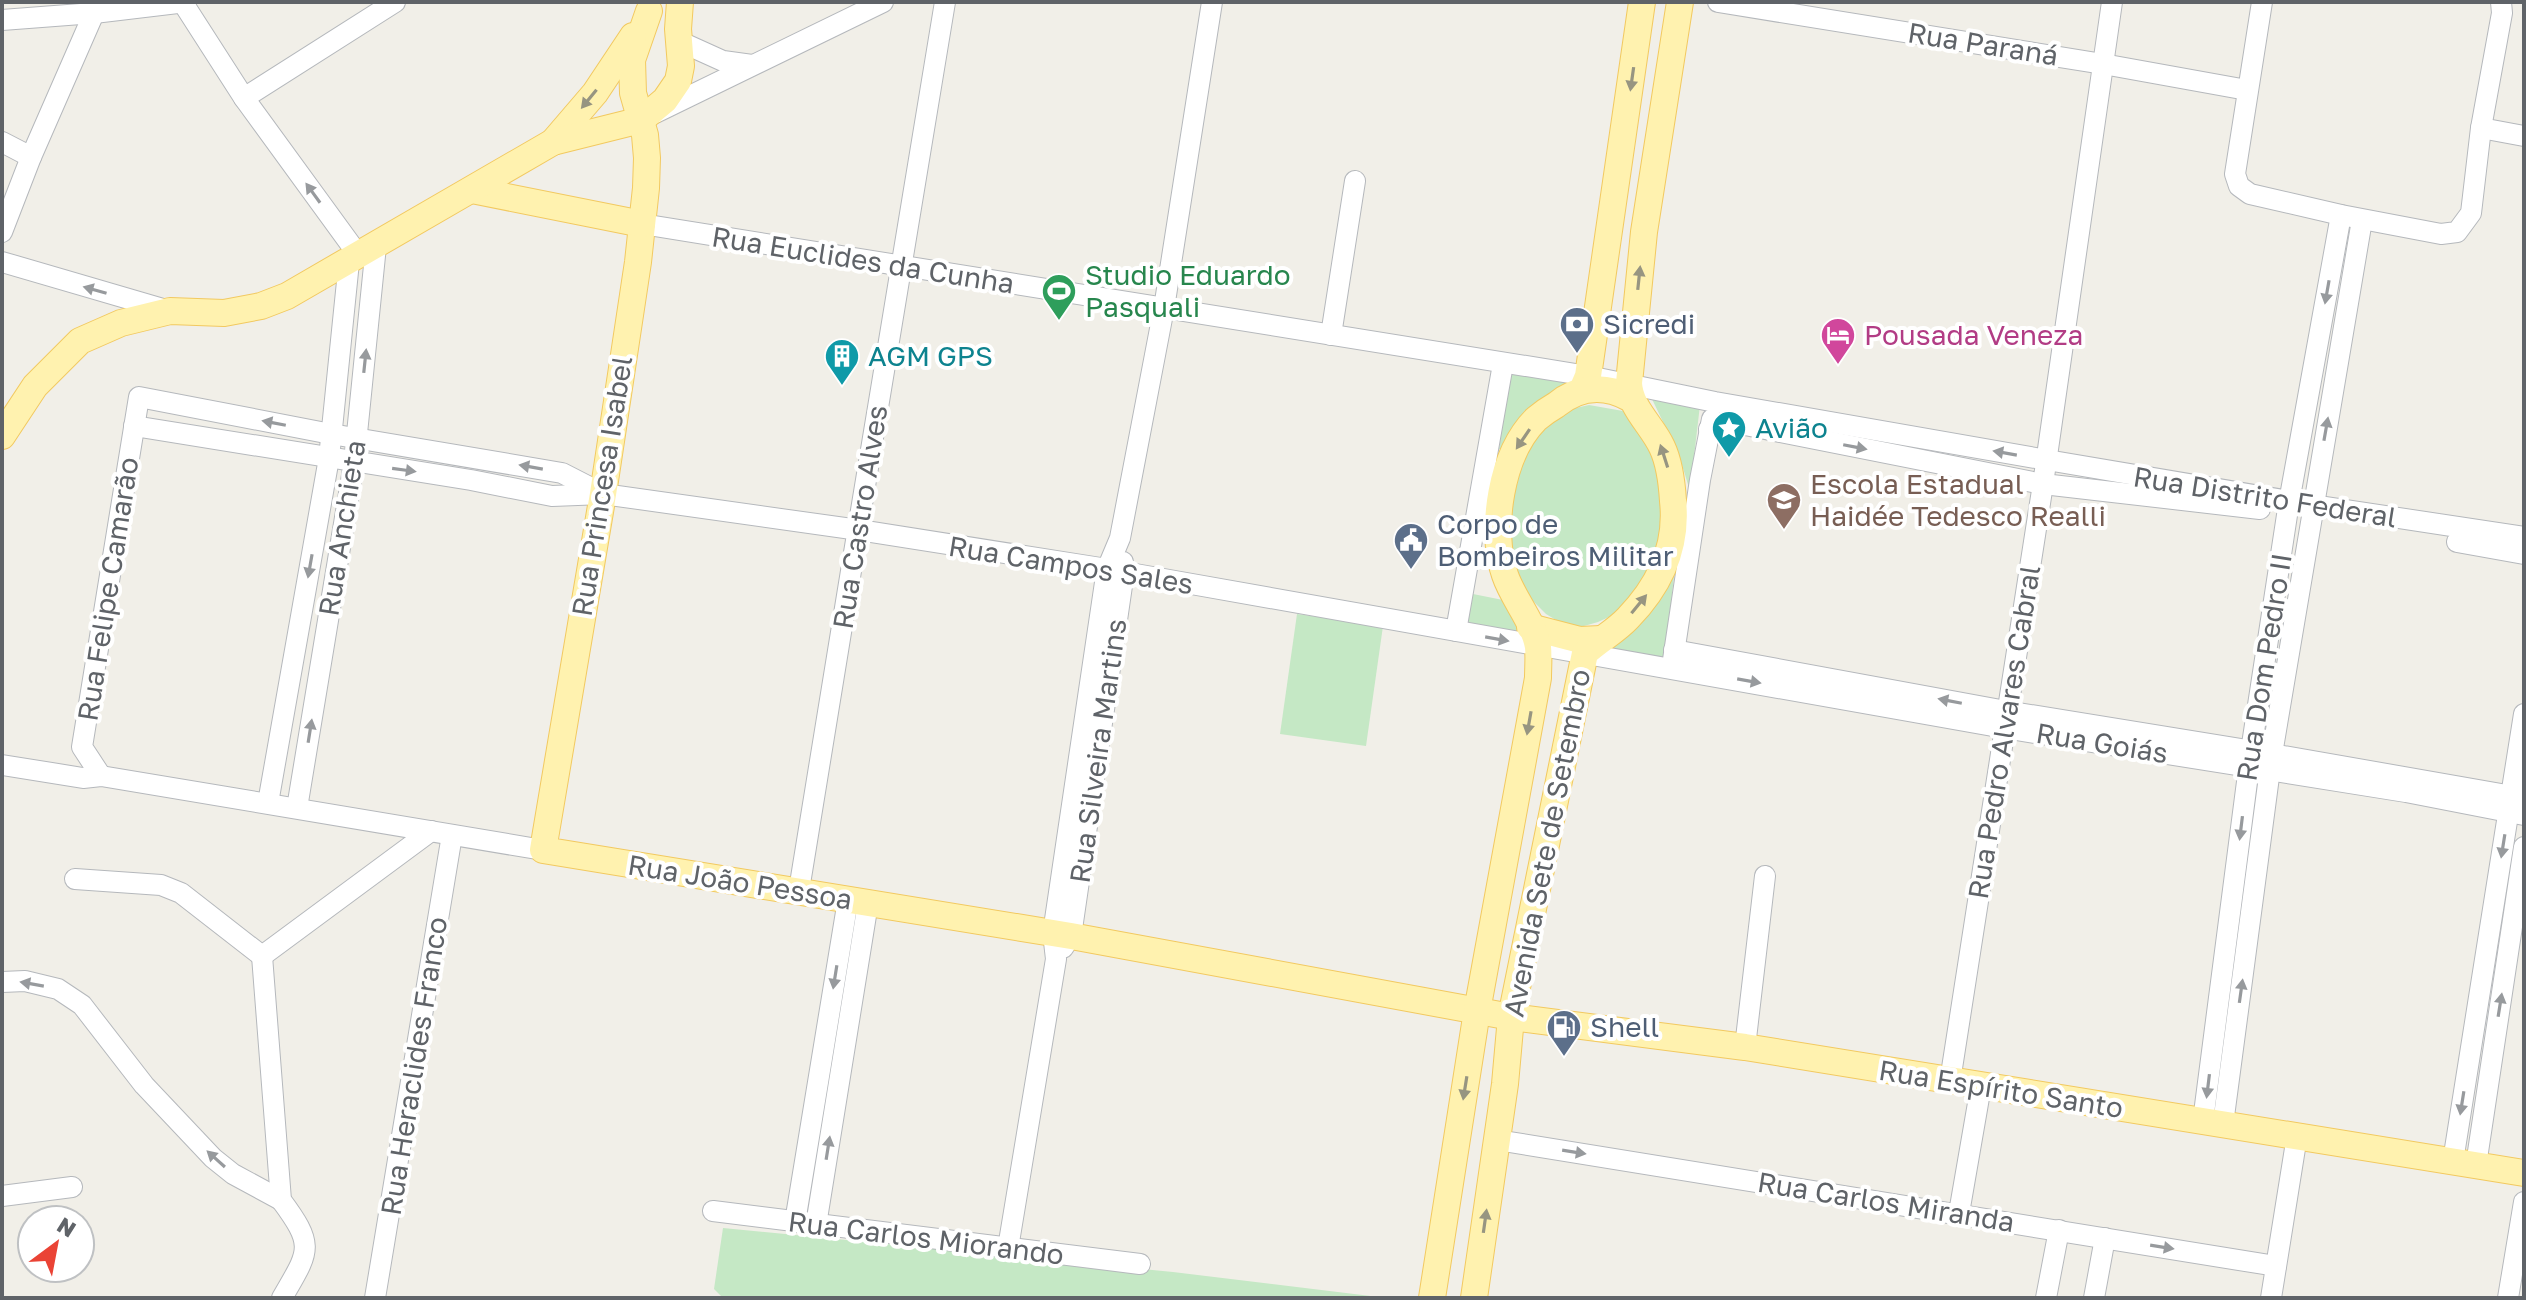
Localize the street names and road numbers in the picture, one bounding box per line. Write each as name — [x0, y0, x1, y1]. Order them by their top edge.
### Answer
street label: Rua Paraná — [1906, 15, 2061, 72]
street label: Rua Euclides da Cunha — [710, 219, 1017, 300]
street label: Rua Princesa Isabel — [565, 353, 638, 619]
street label: Rua Castro Alves — [826, 403, 894, 631]
street label: Rua Anchieta — [311, 438, 372, 618]
street label: Rua Felipe Camarão — [70, 455, 145, 723]
street label: Rua Distrito Federal — [2131, 459, 2399, 534]
street label: Rua Campos Sales — [946, 529, 1196, 600]
street label: Rua Dom Pedro II — [2229, 551, 2298, 783]
street label: Rua Pedro Alvares Cabral — [1961, 563, 2046, 901]
street label: Rua Silveira Martins — [1063, 617, 1132, 885]
street label: Avenida Sete de Setembro — [1497, 666, 1596, 1019]
street label: Rua Goiás — [2034, 716, 2170, 769]
street label: Rua João Pessoa — [625, 847, 855, 916]
street label: Rua Heraclides Franco — [374, 914, 453, 1217]
street label: Rua Espírito Santo — [1877, 1053, 2126, 1124]
street label: Rua Carlos Miranda — [1755, 1165, 2017, 1238]
street label: Rua Carlos Miorando — [786, 1204, 1066, 1271]

